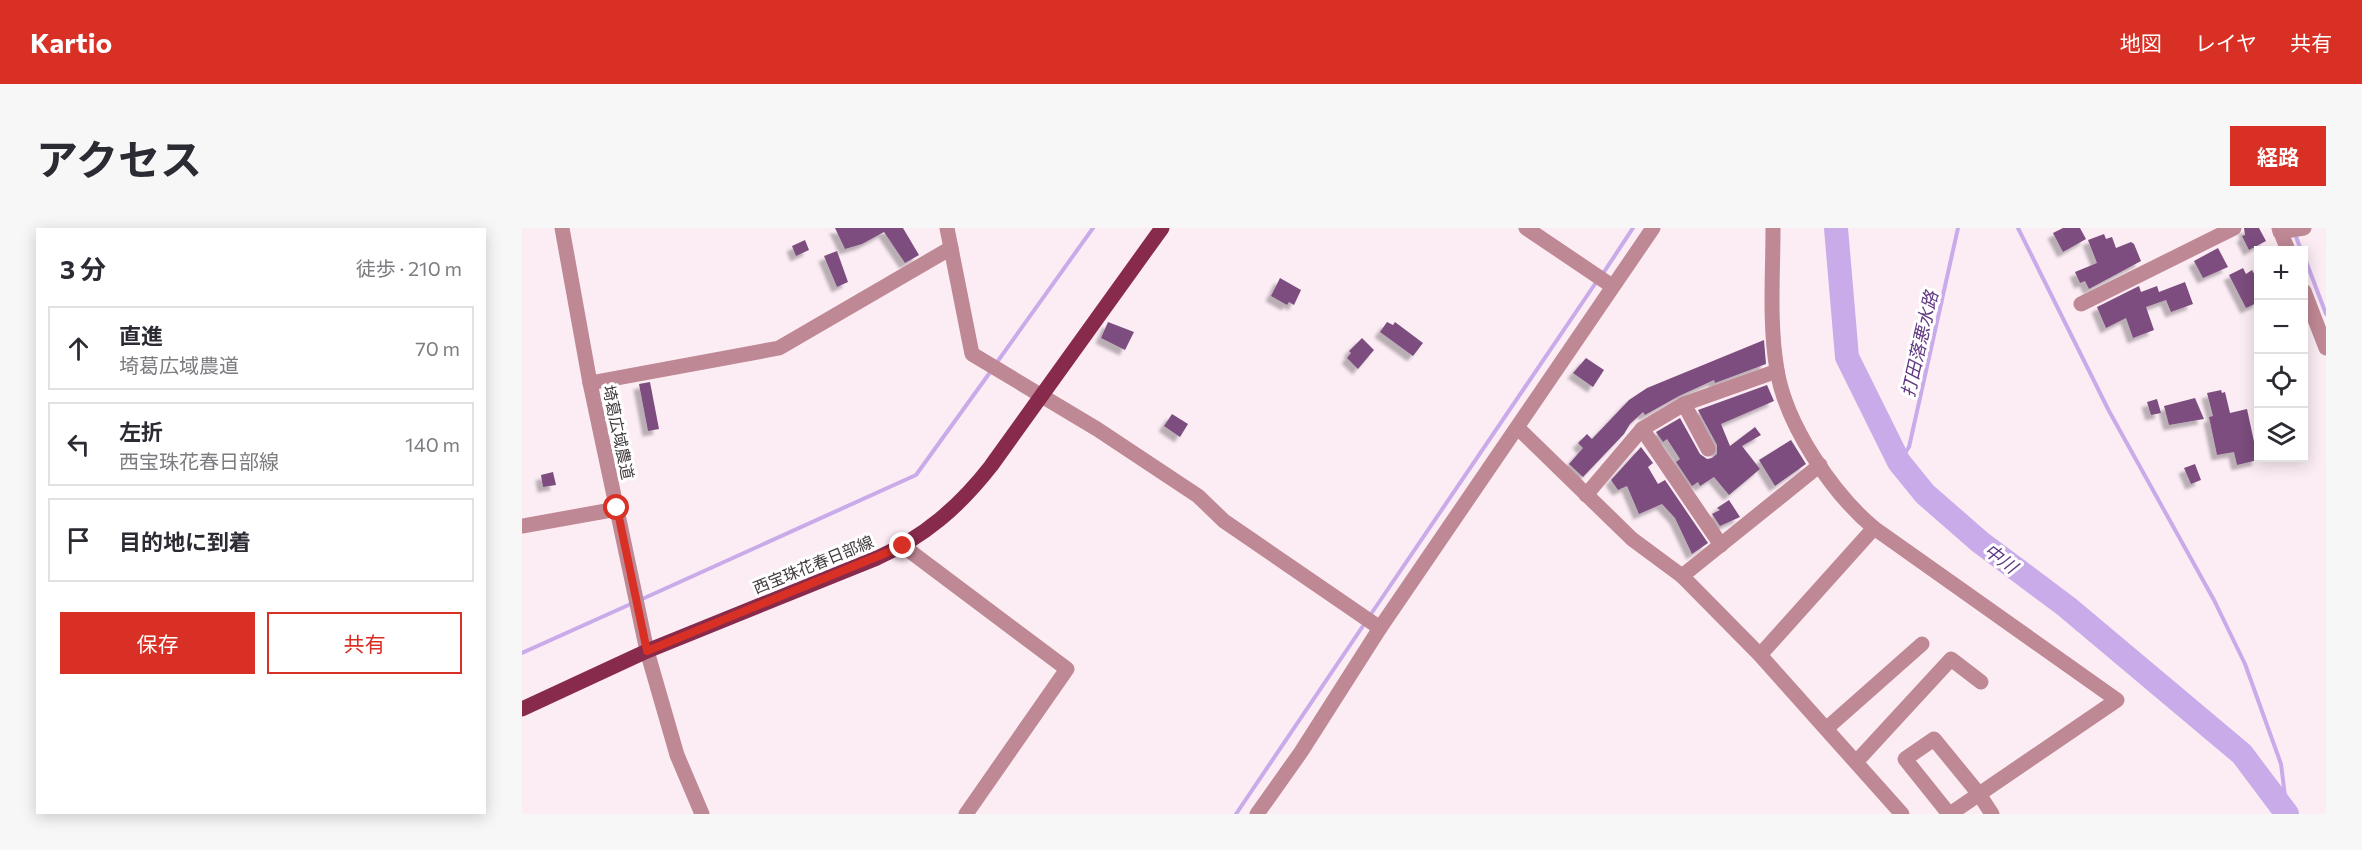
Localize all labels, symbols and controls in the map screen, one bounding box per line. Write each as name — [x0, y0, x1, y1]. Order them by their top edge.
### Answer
text: Kartio — [30, 25, 112, 59]
text: 地図 — [2120, 30, 2162, 55]
text: レイヤ — [2195, 30, 2257, 55]
text: 共有 — [2290, 30, 2332, 55]
button: 経路 — [2230, 126, 2326, 186]
text: アクセス — [36, 132, 202, 184]
map controls — [2254, 246, 2308, 462]
button: + — [2254, 246, 2308, 300]
text: 3 分 — [60, 253, 106, 284]
text: 徒歩 · 210 m — [356, 256, 462, 280]
water label: 打田落悪水路 — [1896, 287, 1942, 399]
button: − — [2254, 300, 2308, 354]
text: 直進 — [119, 322, 163, 349]
icon: ahead — [62, 332, 95, 365]
text: 70 m — [415, 336, 460, 360]
text: 埼葛広域農道 — [119, 353, 239, 377]
button: locate — [2254, 354, 2308, 408]
street label: 埼葛広域農道 — [600, 383, 638, 481]
button: layers — [2254, 408, 2308, 462]
text: 左折 — [119, 418, 163, 445]
icon: left — [62, 428, 95, 461]
text: 140 m — [405, 432, 460, 456]
text: 西宝珠花春日部線 — [119, 449, 279, 473]
route start — [603, 494, 629, 520]
icon: arrive — [62, 524, 95, 557]
text: 目的地に到着 — [119, 528, 251, 555]
street label: 西宝珠花春日部線 — [750, 531, 876, 597]
route end — [889, 532, 915, 558]
water label: 中川 — [1980, 538, 2024, 579]
button: 保存 — [60, 612, 255, 674]
button: 共有 — [267, 612, 462, 674]

